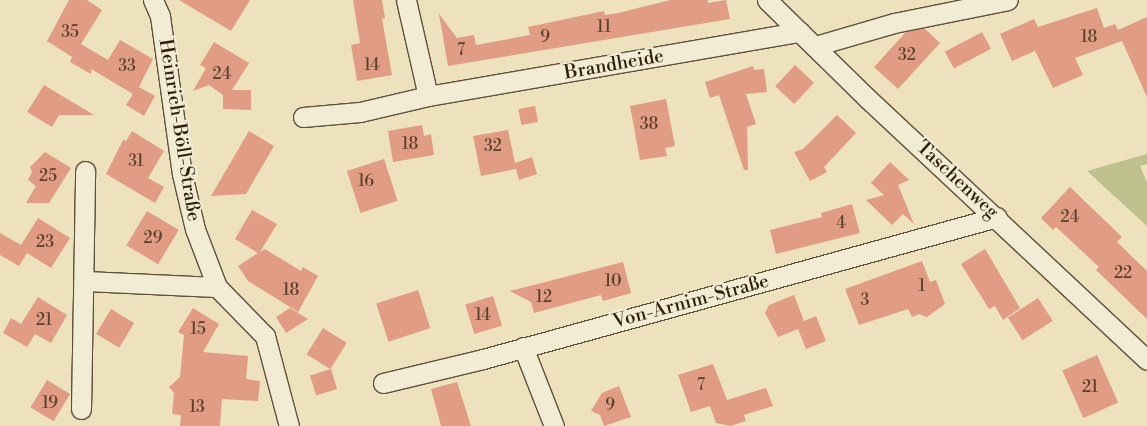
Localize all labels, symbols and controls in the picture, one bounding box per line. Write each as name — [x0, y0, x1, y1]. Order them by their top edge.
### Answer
house number: 11 — [597, 17, 611, 37]
house number: 35 — [61, 22, 79, 42]
house number: 9 — [540, 27, 550, 47]
house number: 18 — [1081, 27, 1097, 47]
street label: Heinrich-Böll-Straße — [153, 37, 205, 223]
house number: 7 — [457, 40, 465, 60]
street label: Brandheide — [562, 45, 666, 85]
house number: 32 — [898, 45, 916, 65]
house number: 14 — [364, 55, 380, 75]
house number: 33 — [118, 56, 136, 76]
house number: 24 — [213, 64, 231, 84]
house number: 38 — [640, 114, 658, 134]
house number: 18 — [402, 134, 418, 154]
house number: 32 — [484, 136, 502, 156]
street label: Taschenweg — [911, 136, 1003, 224]
house number: 31 — [128, 151, 144, 171]
house number: 25 — [39, 166, 57, 186]
house number: 16 — [358, 171, 374, 191]
house number: 24 — [1061, 207, 1079, 227]
house number: 4 — [836, 213, 846, 233]
house number: 29 — [144, 228, 162, 248]
house number: 23 — [36, 232, 54, 252]
house number: 22 — [1114, 263, 1132, 283]
street label: Von-Arnim-Straße — [610, 270, 772, 334]
house number: 10 — [605, 271, 621, 291]
house number: 1 — [919, 276, 925, 296]
house number: 18 — [283, 280, 299, 300]
house number: 12 — [536, 287, 552, 307]
house number: 3 — [861, 290, 869, 310]
house number: 14 — [475, 305, 491, 325]
house number: 21 — [36, 310, 52, 330]
house number: 15 — [190, 319, 206, 339]
house number: 7 — [697, 375, 705, 395]
house number: 21 — [1082, 377, 1098, 397]
house number: 19 — [42, 393, 58, 413]
house number: 9 — [605, 395, 615, 415]
house number: 13 — [189, 397, 205, 417]

